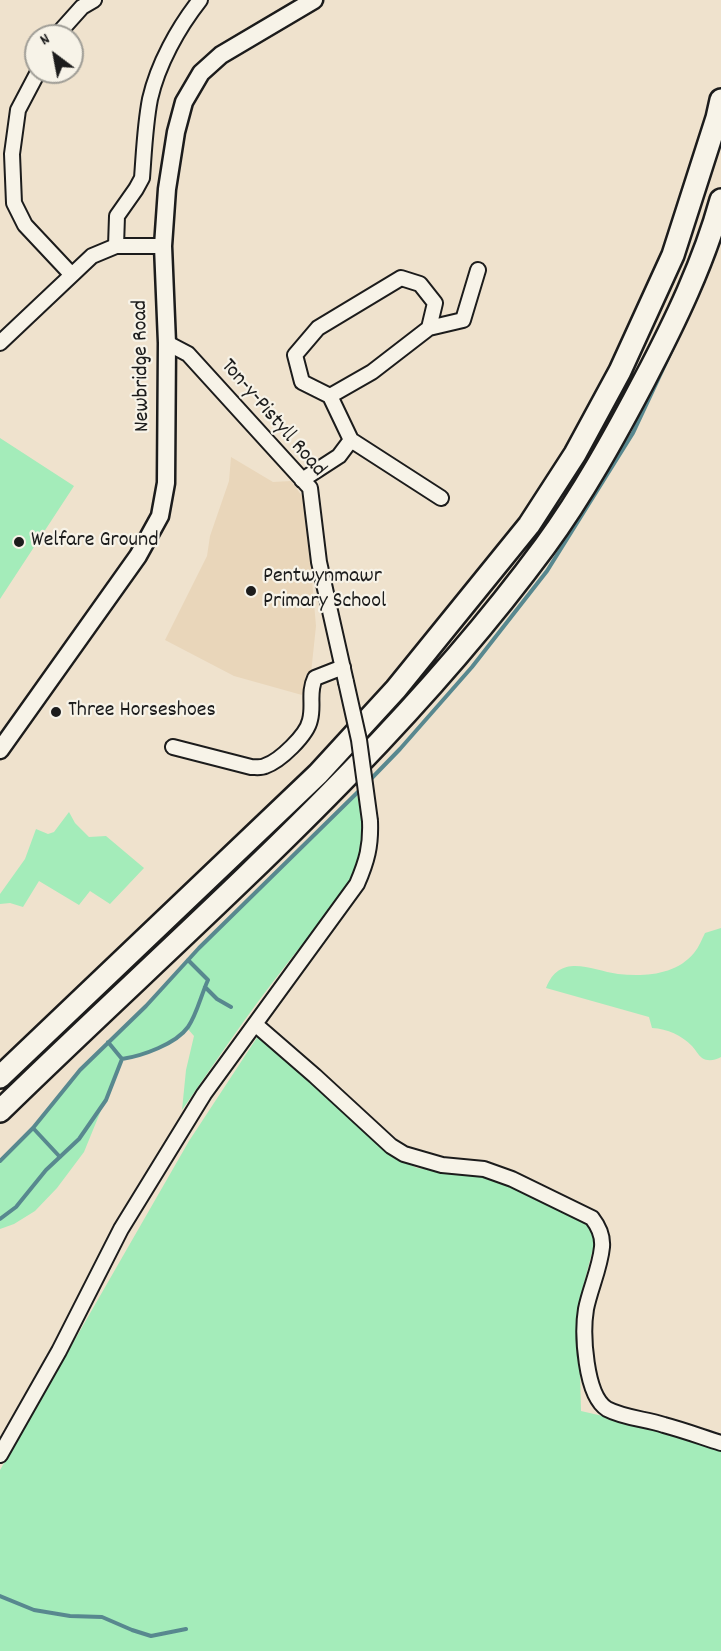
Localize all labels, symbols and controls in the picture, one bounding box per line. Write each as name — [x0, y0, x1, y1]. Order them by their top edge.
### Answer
north arrow — [24, 24, 84, 84]
text: N — [36, 28, 55, 52]
street label: Newbridge Road — [129, 300, 157, 432]
street label: Ton-y-Pistyll Road — [214, 355, 330, 483]
place label: Welfare Ground — [31, 529, 159, 555]
marker: Welfare Ground — [12, 535, 26, 549]
place label: Pentwynmawr Primary School — [263, 565, 386, 616]
marker: Pentwynmawr Primary School — [244, 584, 258, 598]
place label: Three Horseshoes — [68, 699, 216, 725]
marker: Three Horseshoes — [49, 705, 63, 719]

